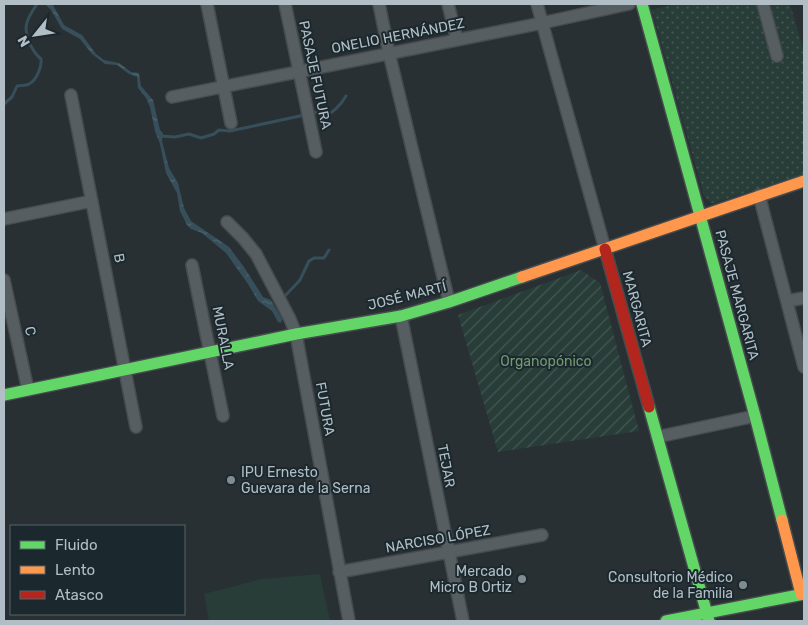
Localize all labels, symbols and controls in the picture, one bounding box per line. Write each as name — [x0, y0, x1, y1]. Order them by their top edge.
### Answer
north arrow — [10, 10, 60, 60]
street label: ONELIO HERNÁNDEZ — [330, 14, 466, 57]
street label: PASAJE FUTURA — [295, 19, 335, 132]
text: N — [14, 33, 34, 50]
street label: PASAJE MARGARITA — [711, 228, 763, 363]
street label: B — [110, 252, 128, 264]
street label: MARGARITA — [619, 269, 655, 349]
street label: JOSÉ MARTÍ — [366, 277, 449, 314]
street label: MURALLA — [208, 305, 238, 372]
street label: C — [21, 325, 39, 337]
park label: Organopónico — [500, 353, 592, 370]
street label: FUTURA — [312, 381, 338, 438]
street label: TEJAR — [433, 443, 459, 489]
place label: IPU Ernesto Guevara de la Serna — [241, 464, 370, 497]
marker: IPU Ernesto Guevara de la Serna — [225, 474, 237, 486]
street label: NARCISO LÓPEZ — [384, 520, 492, 557]
legend — [10, 525, 185, 615]
text: Fluido — [55, 536, 98, 554]
text: Lento — [55, 561, 95, 579]
place label: Mercado Micro B Ortiz — [430, 563, 512, 596]
place label: Consultorio Médico de la Familia — [608, 569, 733, 602]
marker: Mercado Micro B Ortiz — [516, 573, 528, 585]
marker: Consultorio Médico de la Familia — [737, 579, 749, 591]
text: Atasco — [55, 586, 103, 604]

